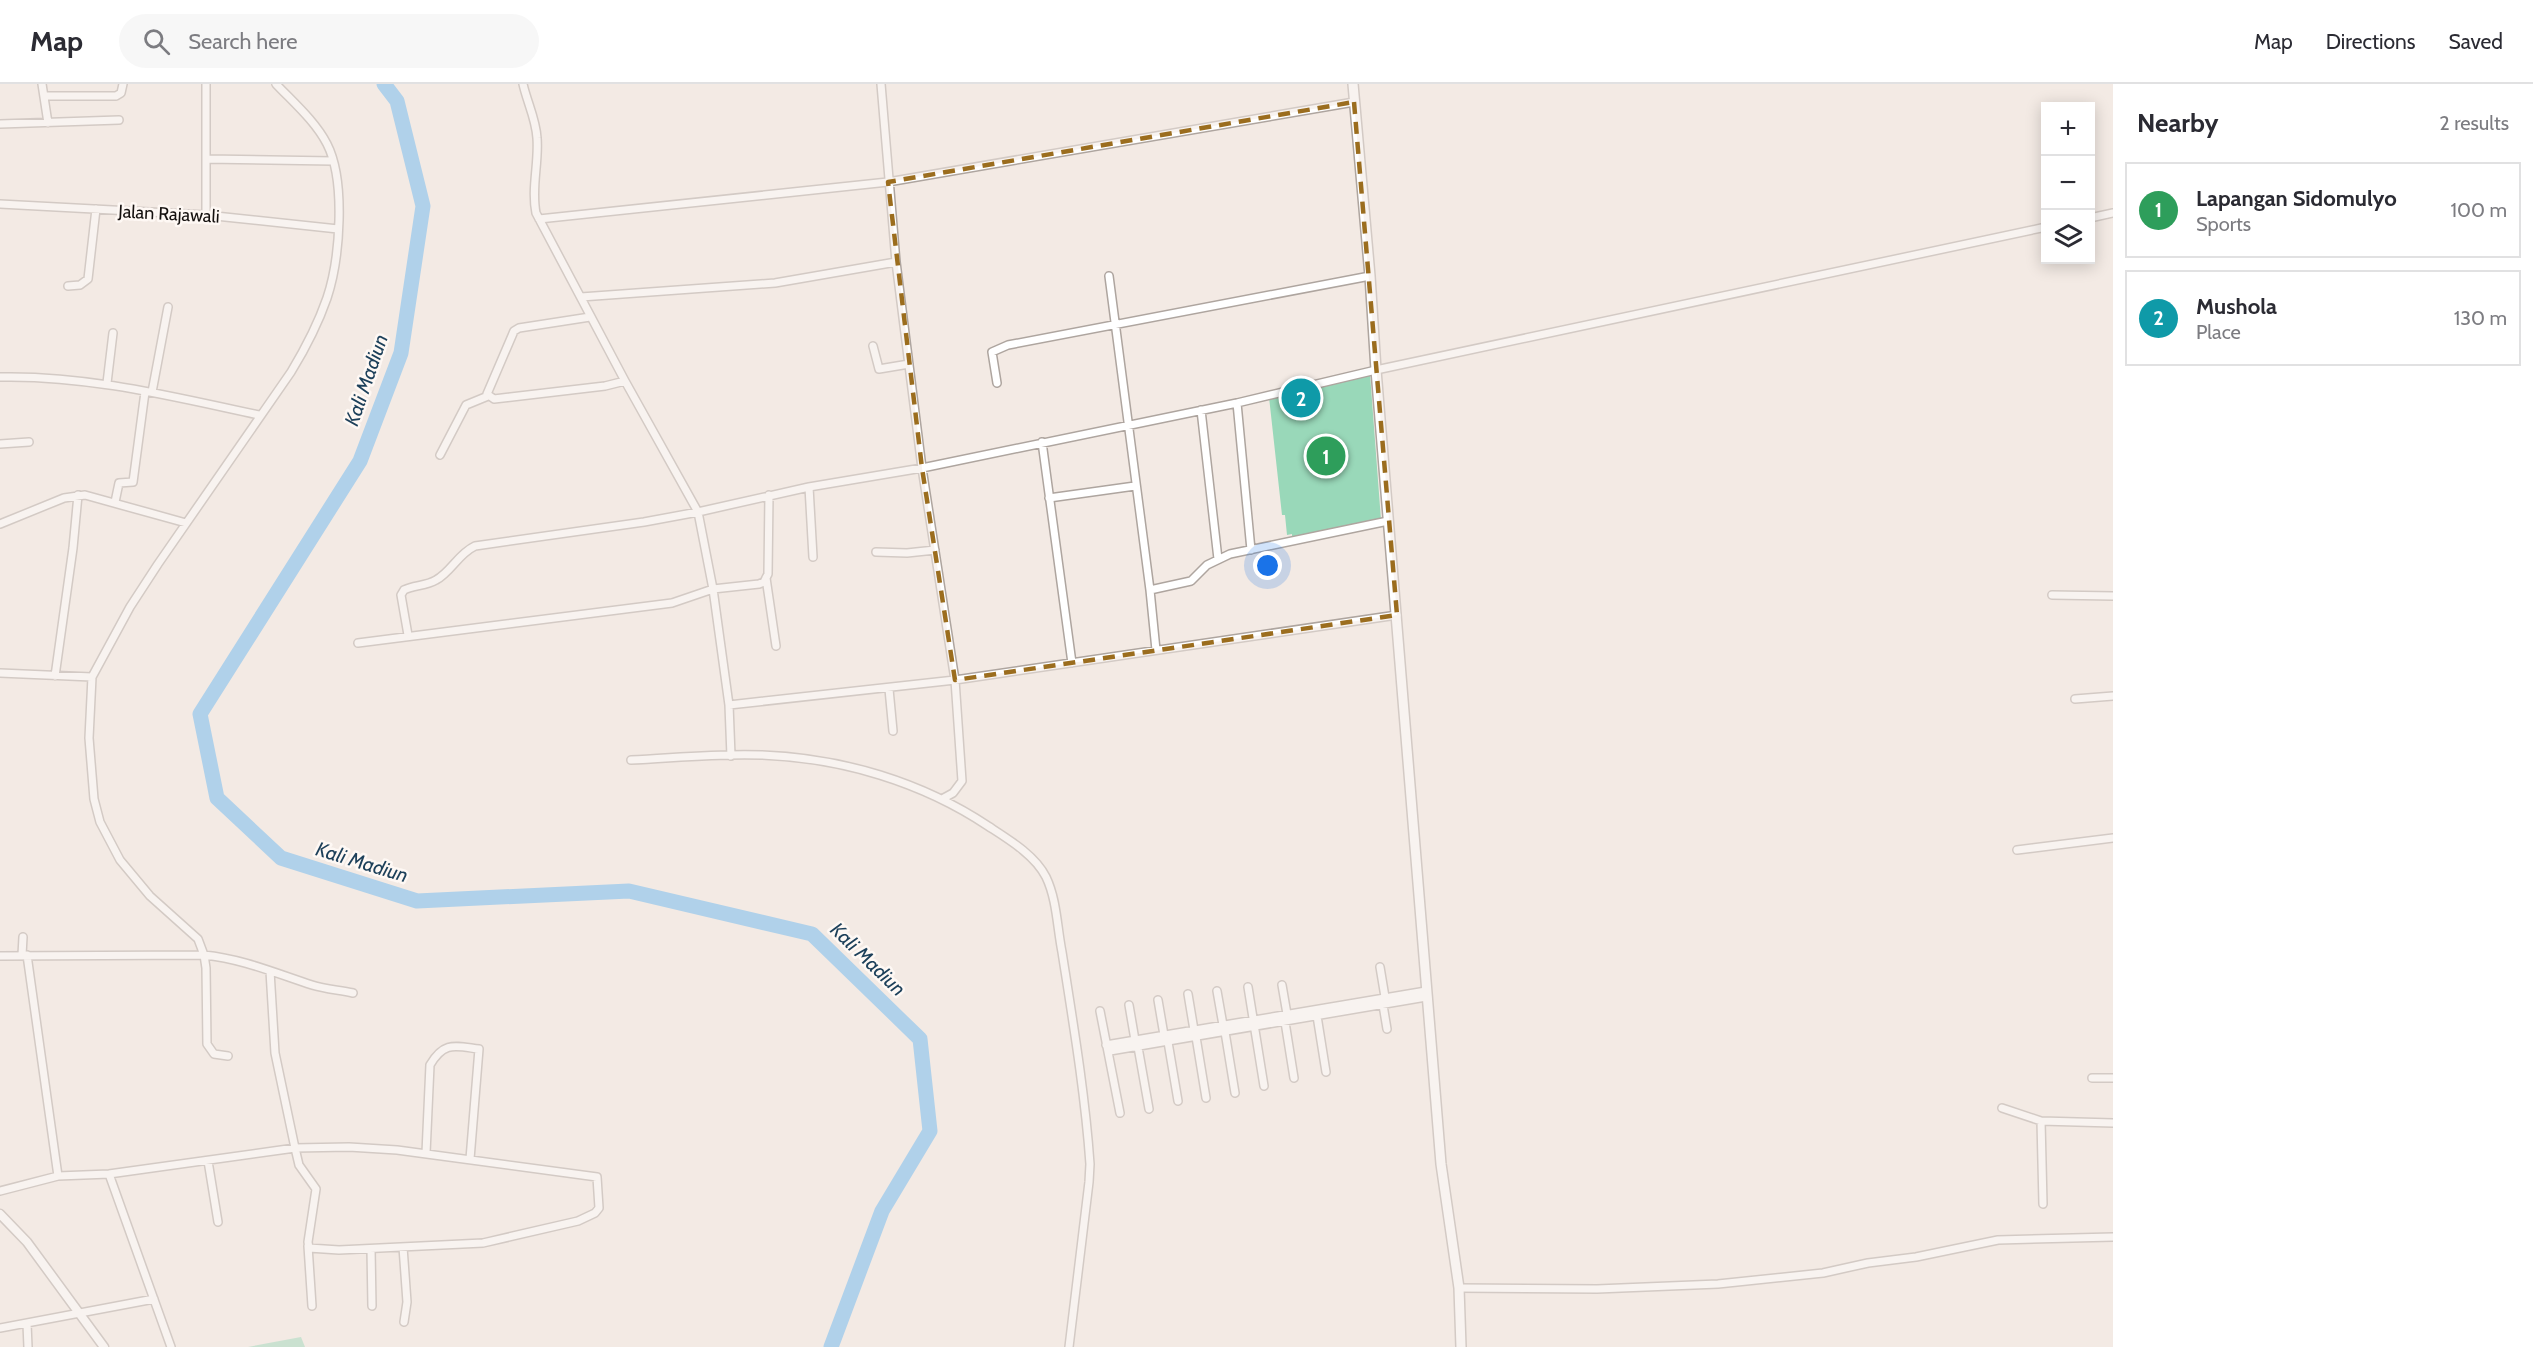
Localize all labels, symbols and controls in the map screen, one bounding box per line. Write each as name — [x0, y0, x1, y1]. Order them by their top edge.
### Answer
search box — [119, 14, 539, 68]
text: Map — [30, 24, 83, 58]
icon: search — [140, 25, 173, 58]
text: Search here — [188, 28, 297, 55]
text: Map — [2254, 29, 2293, 54]
text: Directions — [2326, 29, 2415, 54]
text: Saved — [2448, 29, 2503, 54]
map controls — [2041, 102, 2095, 264]
button: + — [2041, 102, 2095, 156]
text: Nearby — [2137, 107, 2218, 139]
text: 2 results — [2439, 111, 2509, 135]
button: − — [2041, 156, 2095, 210]
text: Lapangan Sidomulyo — [2196, 185, 2397, 212]
text: 1 — [2155, 198, 2162, 222]
text: 100 m — [2451, 198, 2507, 222]
street label: Jalan Rajawali — [117, 200, 220, 228]
button: layers — [2041, 210, 2095, 264]
text: Sports — [2196, 212, 2251, 236]
text: Mushola — [2196, 293, 2277, 320]
text: 2 — [2153, 306, 2164, 330]
text: 130 m — [2454, 306, 2507, 330]
text: Place — [2196, 320, 2241, 344]
water label: Kali Madiun — [339, 331, 393, 429]
pin: 2 — [1282, 376, 1320, 420]
pin: 1 — [1306, 434, 1346, 478]
your location — [1253, 551, 1282, 580]
water label: Kali Madiun — [313, 837, 411, 887]
water label: Kali Madiun — [825, 917, 911, 1001]

